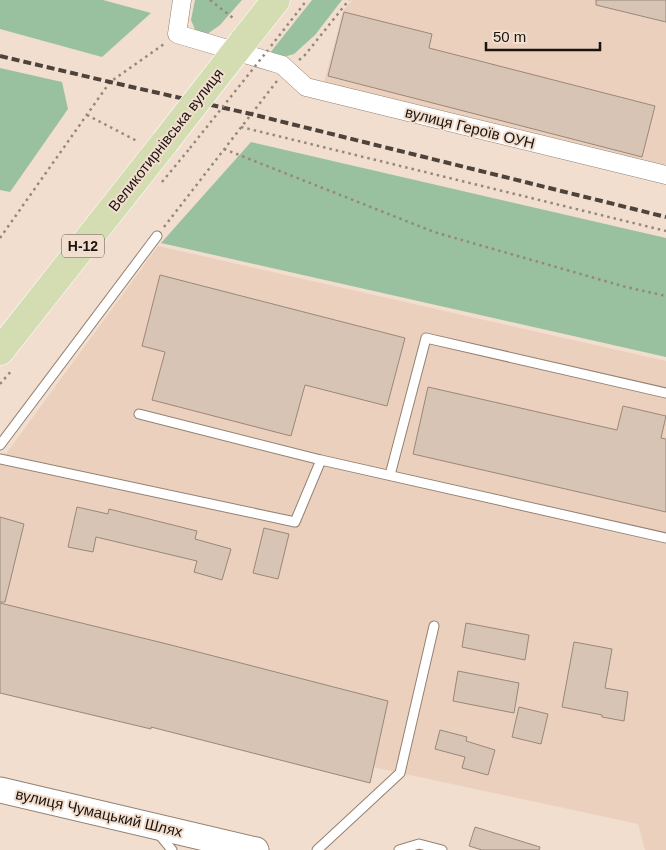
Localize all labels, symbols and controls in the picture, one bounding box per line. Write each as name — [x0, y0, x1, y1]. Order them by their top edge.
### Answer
scale bar — [486, 20, 600, 52]
text: 50 m — [493, 28, 526, 45]
street label: Великотирнівська вулиця — [105, 65, 227, 214]
street label: вулиця Героїв ОУН — [404, 103, 537, 152]
road number: Н-12 — [62, 235, 104, 258]
street label: вулиця Чумацький Шлях — [14, 785, 185, 840]

